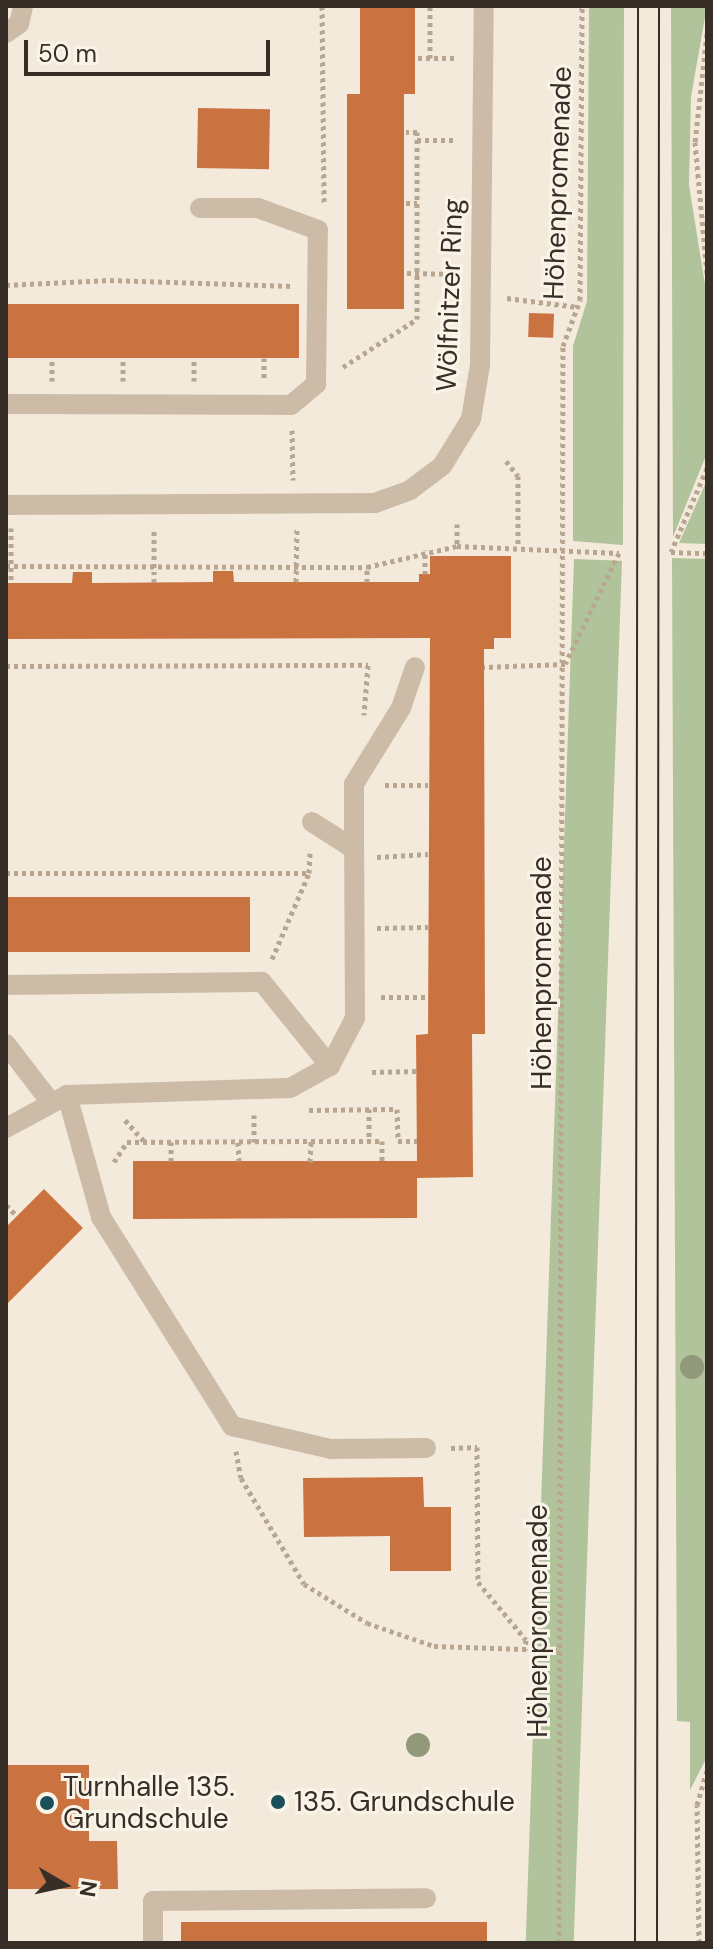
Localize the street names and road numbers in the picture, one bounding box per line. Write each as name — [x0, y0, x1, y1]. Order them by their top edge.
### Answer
street label: Höhenpromenade — [537, 66, 579, 300]
street label: Wölfnitzer Ring — [430, 198, 470, 392]
street label: Höhenpromenade — [525, 856, 559, 1090]
street label: Höhenpromenade — [521, 1504, 555, 1738]

